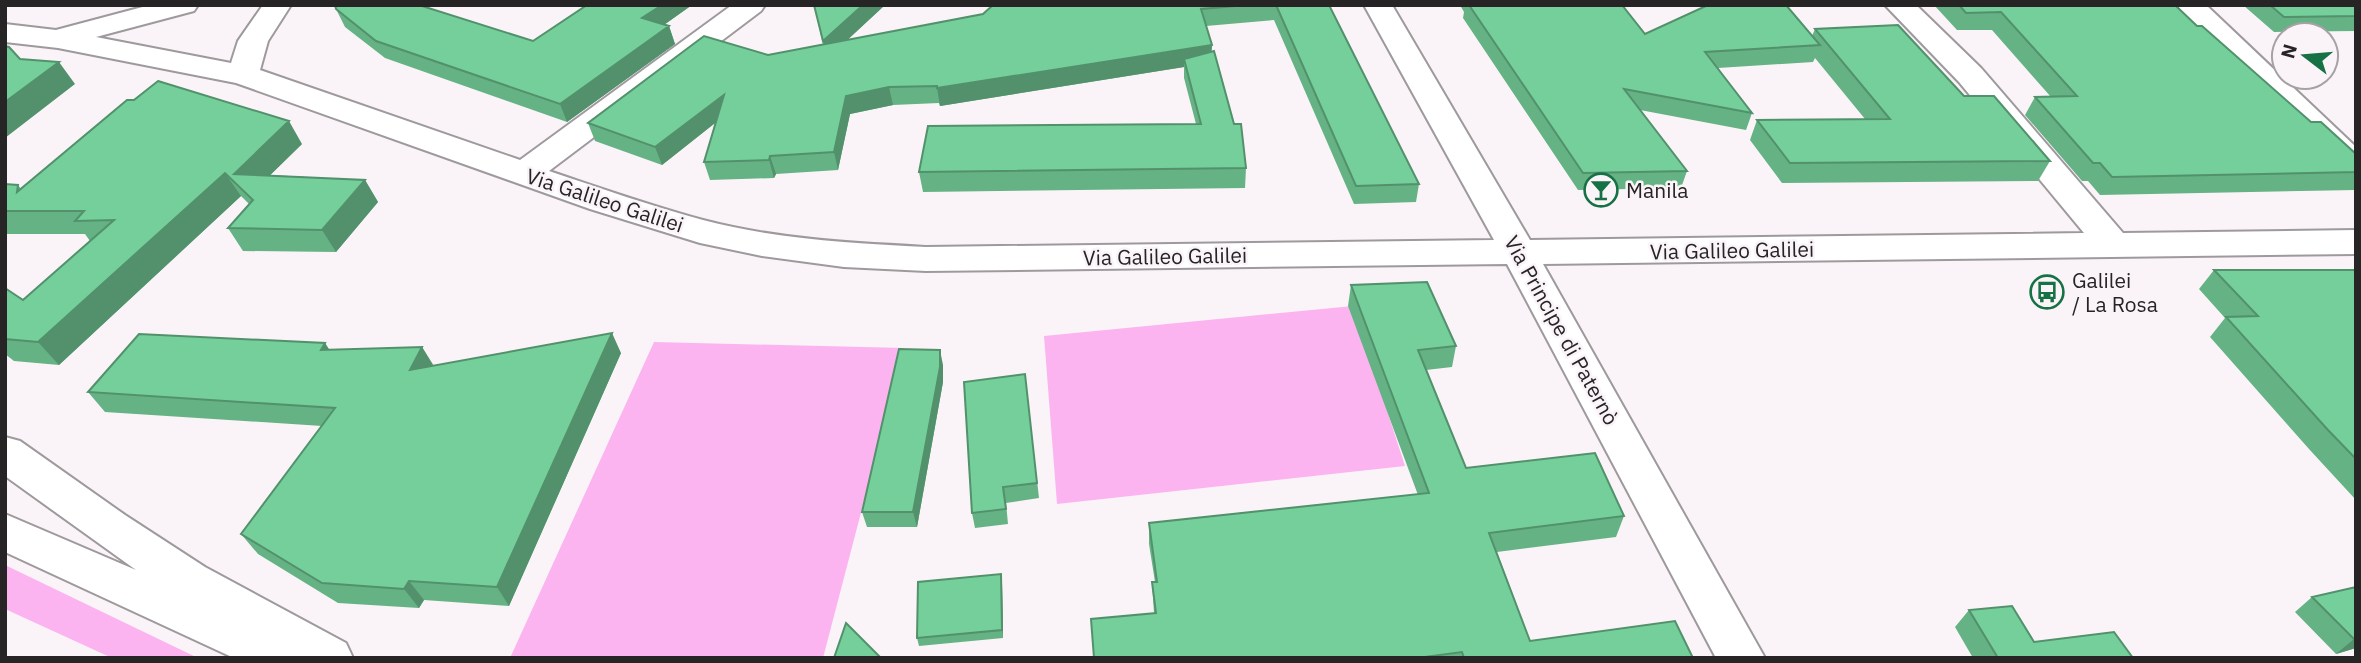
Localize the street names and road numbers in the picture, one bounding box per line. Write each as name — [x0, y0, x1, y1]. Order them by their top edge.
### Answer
street label: Via Galileo Galilei — [523, 161, 687, 239]
street label: Via Principe di Paternò — [1498, 230, 1626, 430]
street label: Via Galileo Galilei — [1650, 235, 1814, 265]
street label: Via Galileo Galilei — [1083, 241, 1247, 271]

